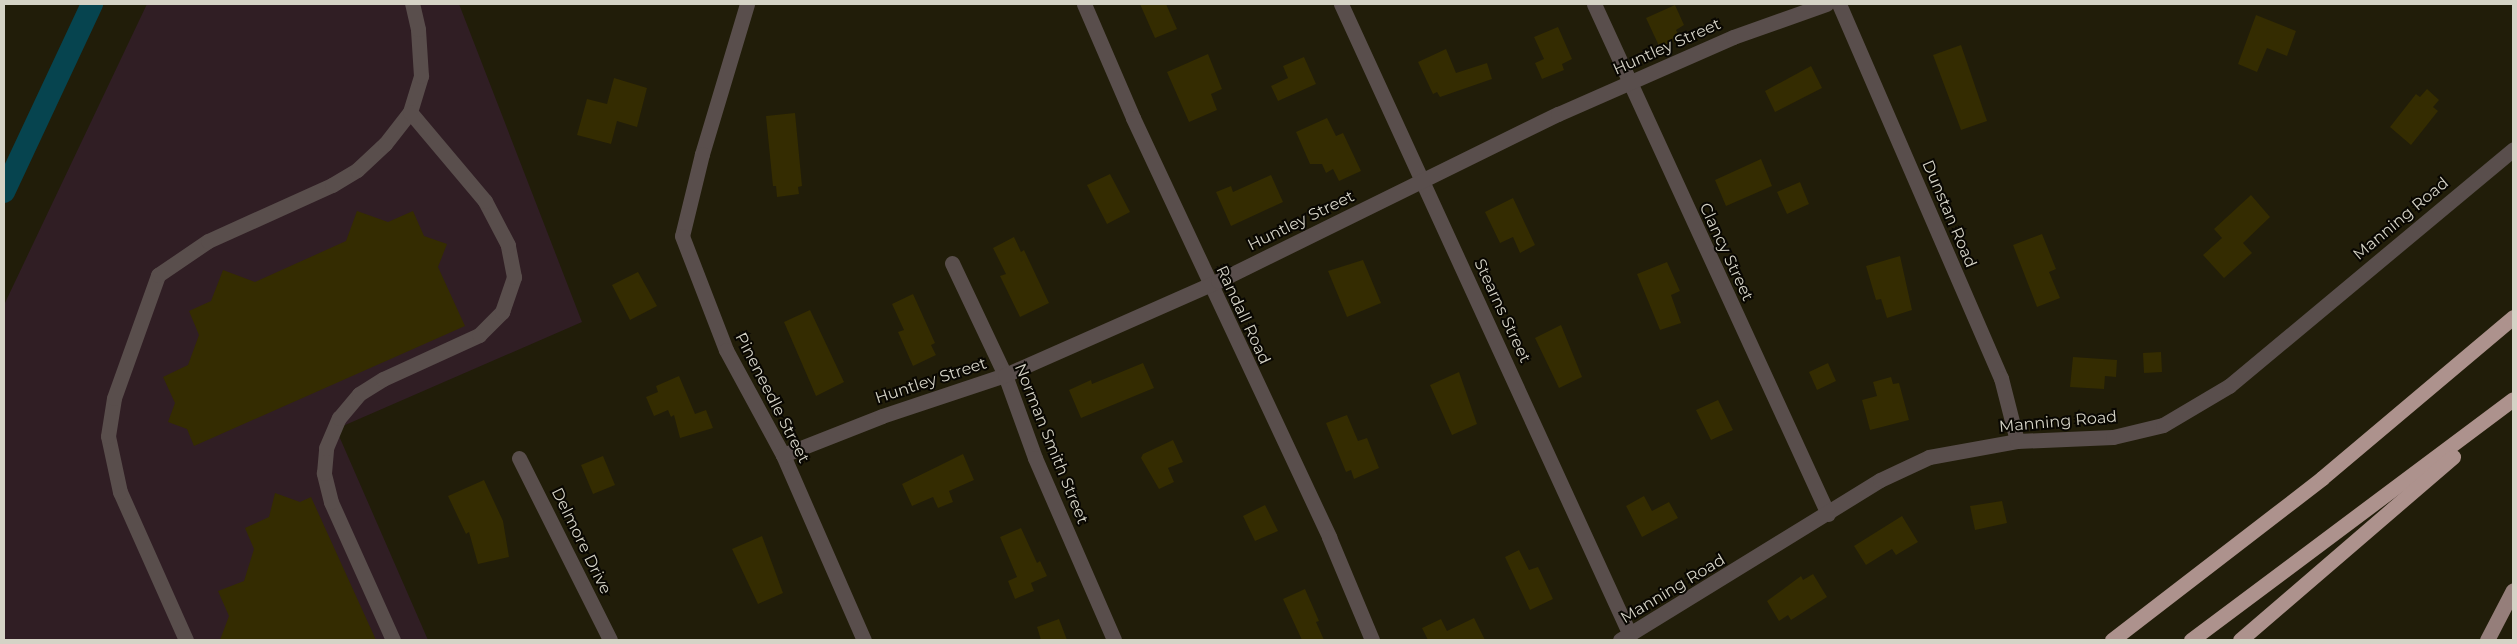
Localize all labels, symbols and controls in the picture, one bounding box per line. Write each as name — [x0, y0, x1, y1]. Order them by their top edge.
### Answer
street label: Huntley Street — [1610, 15, 1724, 79]
street label: Dunstan Road — [1918, 157, 1980, 271]
street label: Manning Road — [2349, 174, 2453, 264]
street label: Huntley Street — [1245, 187, 1357, 255]
street label: Clancy Street — [1695, 200, 1757, 304]
street label: Stearns Street — [1470, 256, 1534, 366]
street label: Randall Road — [1212, 263, 1274, 367]
street label: Pineneedle Street — [731, 330, 813, 466]
street label: Huntley Street — [873, 354, 989, 408]
street label: Norman Smith Street — [1010, 361, 1092, 527]
street label: Manning Road — [1998, 407, 2118, 437]
street label: Delmore Drive — [547, 485, 615, 597]
street label: Manning Road — [1617, 550, 1729, 628]

